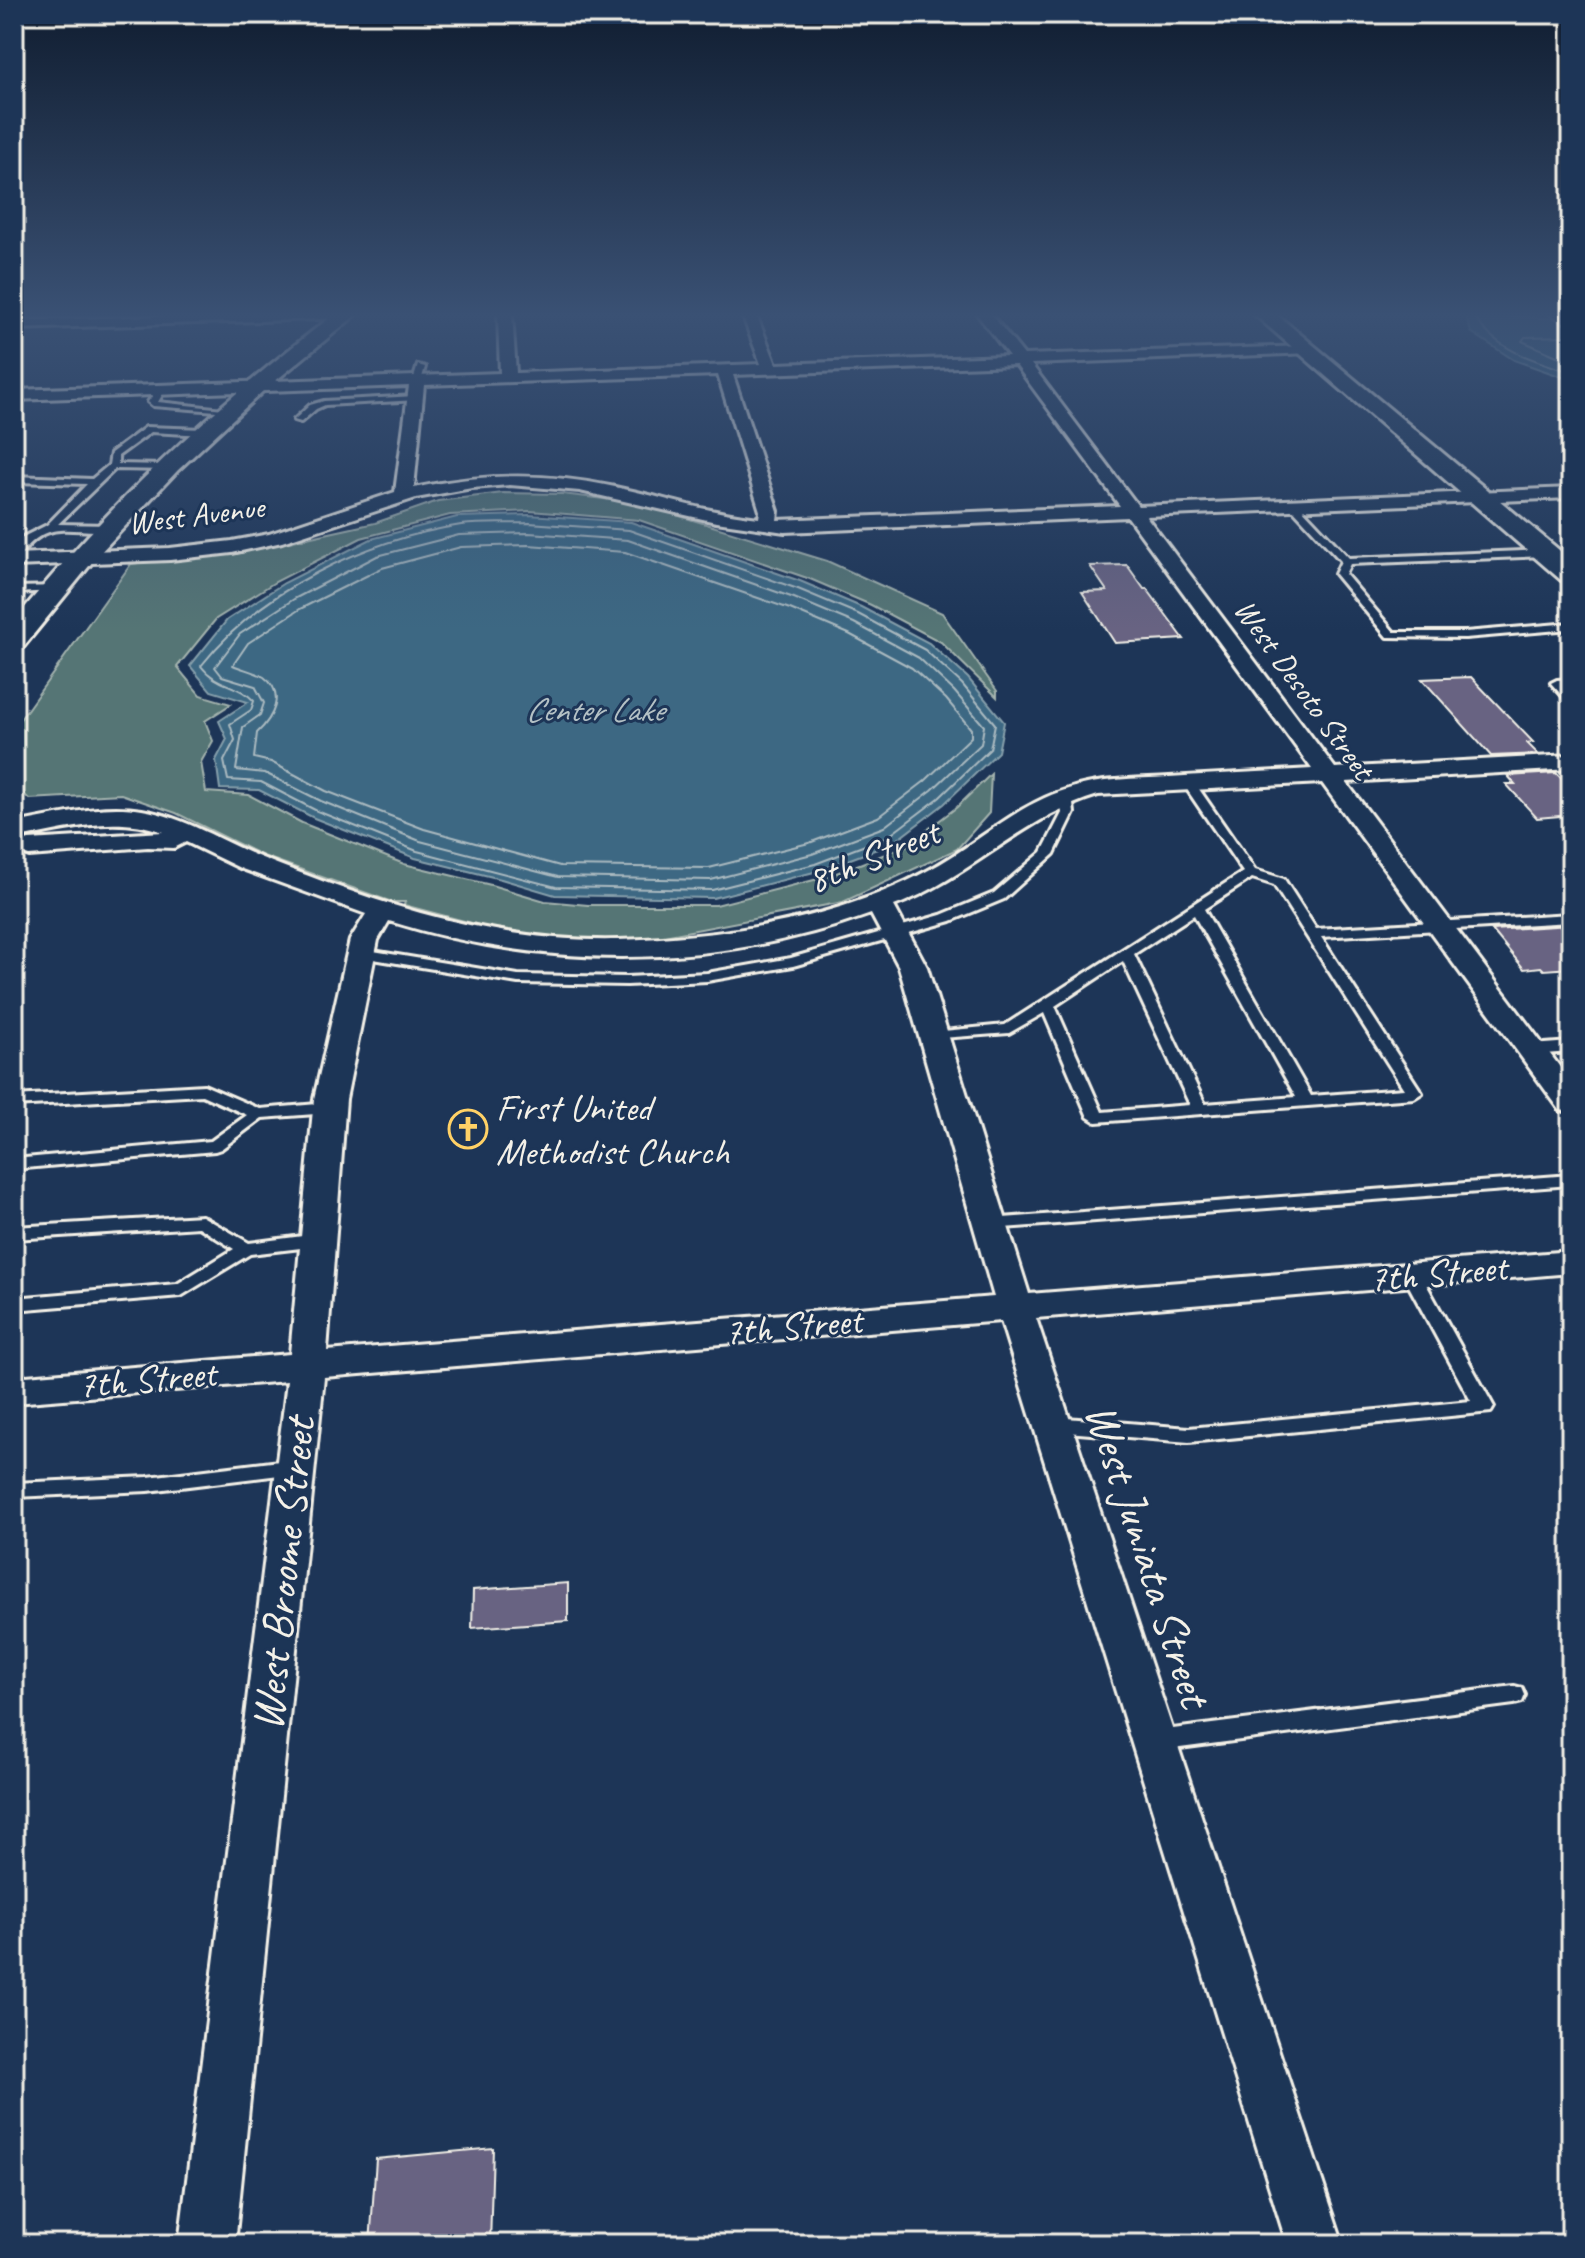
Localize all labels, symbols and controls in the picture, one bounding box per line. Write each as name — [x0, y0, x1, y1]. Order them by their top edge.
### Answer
street label: West Avenue — [126, 486, 269, 544]
street label: West Desoto Street — [1225, 591, 1385, 790]
water label: Center Lake — [525, 688, 668, 731]
street label: 8th Street — [800, 807, 949, 904]
place label: First United Methodist Church — [496, 1084, 730, 1175]
church icon: First United Methodist Church — [447, 1108, 489, 1150]
street label: 7th Street — [1367, 1243, 1512, 1302]
street label: 7th Street — [722, 1296, 867, 1355]
street label: 7th Street — [76, 1349, 221, 1408]
street label: West Juniata Street — [1072, 1396, 1225, 1717]
street label: West Broome Street — [238, 1411, 329, 1733]

